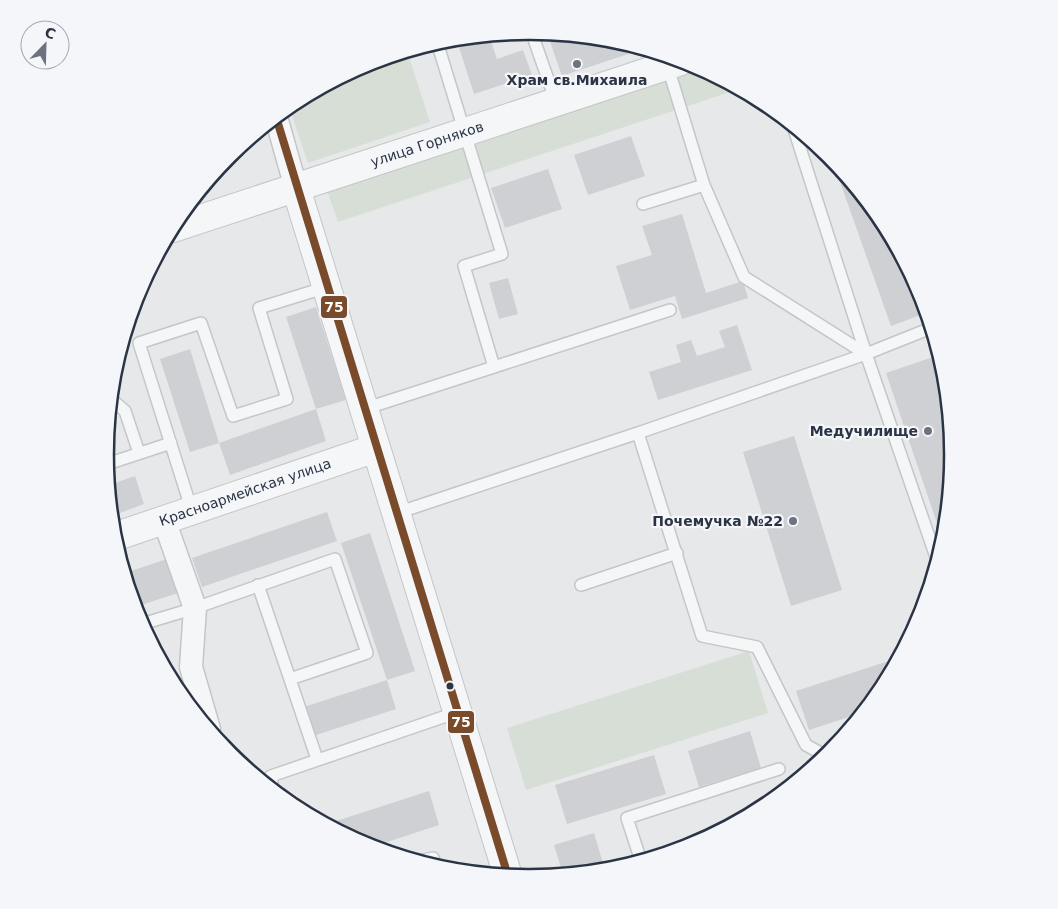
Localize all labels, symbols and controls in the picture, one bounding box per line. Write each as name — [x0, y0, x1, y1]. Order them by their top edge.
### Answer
north arrow — [20, 20, 70, 70]
text: С — [42, 24, 58, 42]
marker: Храм св.Михаила — [571, 58, 583, 70]
place label: Храм св.Михаила — [507, 72, 647, 88]
street label: улица Горняков — [369, 118, 485, 170]
line badge: 75 — [320, 295, 348, 319]
text: 75 — [324, 299, 344, 315]
place label: Медучилище — [810, 423, 918, 439]
marker: Медучилище — [922, 425, 934, 437]
street label: Красноармейская улица — [157, 455, 333, 529]
place label: Почемучка №22 — [652, 513, 783, 529]
marker: Почемучка №22 — [787, 515, 799, 527]
unlabelled marker — [445, 681, 455, 691]
line badge: 75 — [447, 710, 475, 734]
text: 75 — [451, 714, 471, 730]

